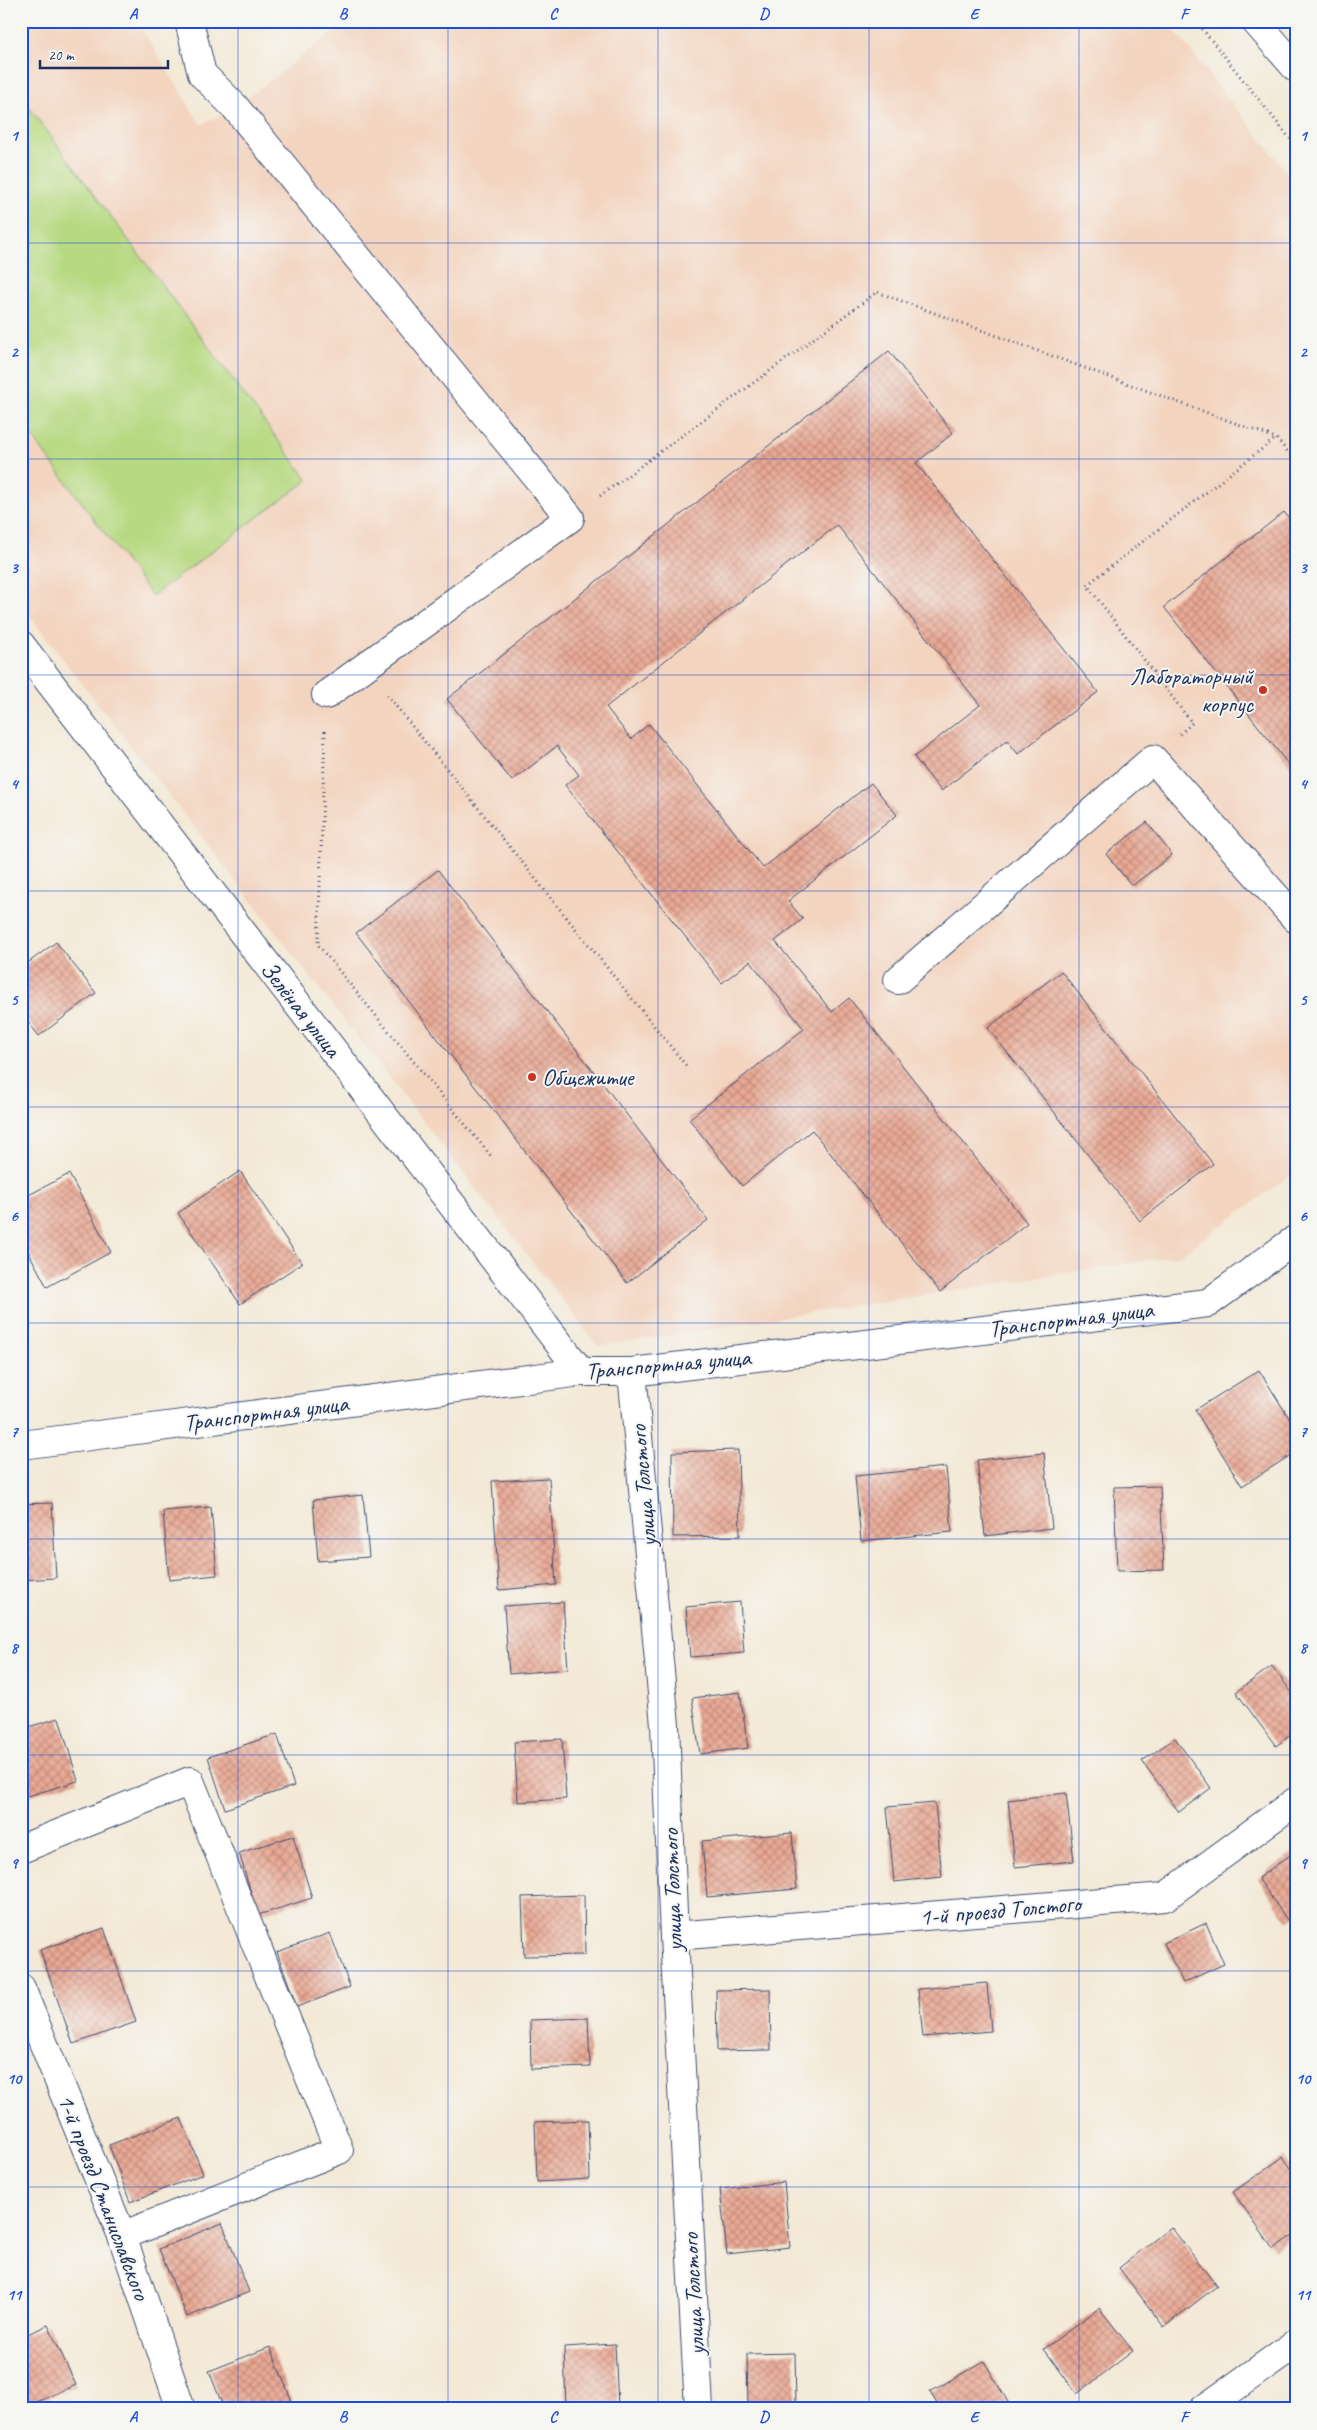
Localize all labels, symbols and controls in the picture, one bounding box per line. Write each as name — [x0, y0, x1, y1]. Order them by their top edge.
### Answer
text: A — [129, 4, 139, 24]
text: B — [339, 4, 349, 24]
text: C — [549, 4, 559, 24]
text: D — [759, 4, 770, 24]
text: E — [970, 4, 981, 24]
text: F — [1180, 4, 1191, 24]
scale bar — [40, 38, 168, 70]
text: 20 m — [48, 46, 75, 65]
text: 1 — [10, 126, 19, 146]
text: 1 — [1299, 126, 1308, 146]
text: 2 — [10, 342, 19, 362]
text: 2 — [1299, 342, 1308, 362]
text: 3 — [10, 558, 19, 578]
text: 3 — [1299, 558, 1308, 578]
place label: Лабораторный корпус — [1130, 661, 1255, 719]
marker: Лабораторный корпус — [1257, 684, 1269, 696]
text: 4 — [10, 774, 19, 794]
text: 4 — [1299, 774, 1308, 794]
street label: Зелёная улица — [254, 955, 349, 1064]
text: 5 — [11, 990, 20, 1010]
text: 5 — [1300, 990, 1309, 1010]
place label: Общежитие — [542, 1062, 636, 1092]
marker: Общежитие — [526, 1071, 538, 1083]
text: 6 — [10, 1206, 19, 1226]
text: 6 — [1299, 1206, 1308, 1226]
street label: Транспортная улица — [987, 1294, 1157, 1344]
street label: Транспортная улица — [584, 1342, 753, 1386]
street label: Транспортная улица — [182, 1388, 352, 1438]
text: 7 — [10, 1422, 19, 1442]
street label: улица Толстого — [623, 1422, 663, 1550]
text: 7 — [1299, 1422, 1308, 1442]
text: 8 — [10, 1638, 19, 1658]
text: 8 — [1299, 1638, 1308, 1658]
street label: улица Толстого — [655, 1827, 689, 1954]
text: 9 — [10, 1853, 19, 1873]
text: 9 — [1299, 1853, 1308, 1873]
street label: 1-й проезд Толстого — [918, 1888, 1084, 1932]
text: 10 — [7, 2069, 23, 2089]
text: 10 — [1296, 2069, 1312, 2089]
street label: 1-й проезд Станиславского — [51, 2090, 158, 2306]
street label: улица Толстого — [675, 2231, 711, 2358]
text: 11 — [7, 2285, 23, 2305]
text: 11 — [1296, 2285, 1312, 2305]
text: A — [129, 2407, 139, 2427]
text: B — [339, 2407, 349, 2427]
text: C — [549, 2407, 559, 2427]
text: D — [759, 2407, 770, 2427]
text: E — [970, 2407, 981, 2427]
text: F — [1180, 2407, 1191, 2427]

